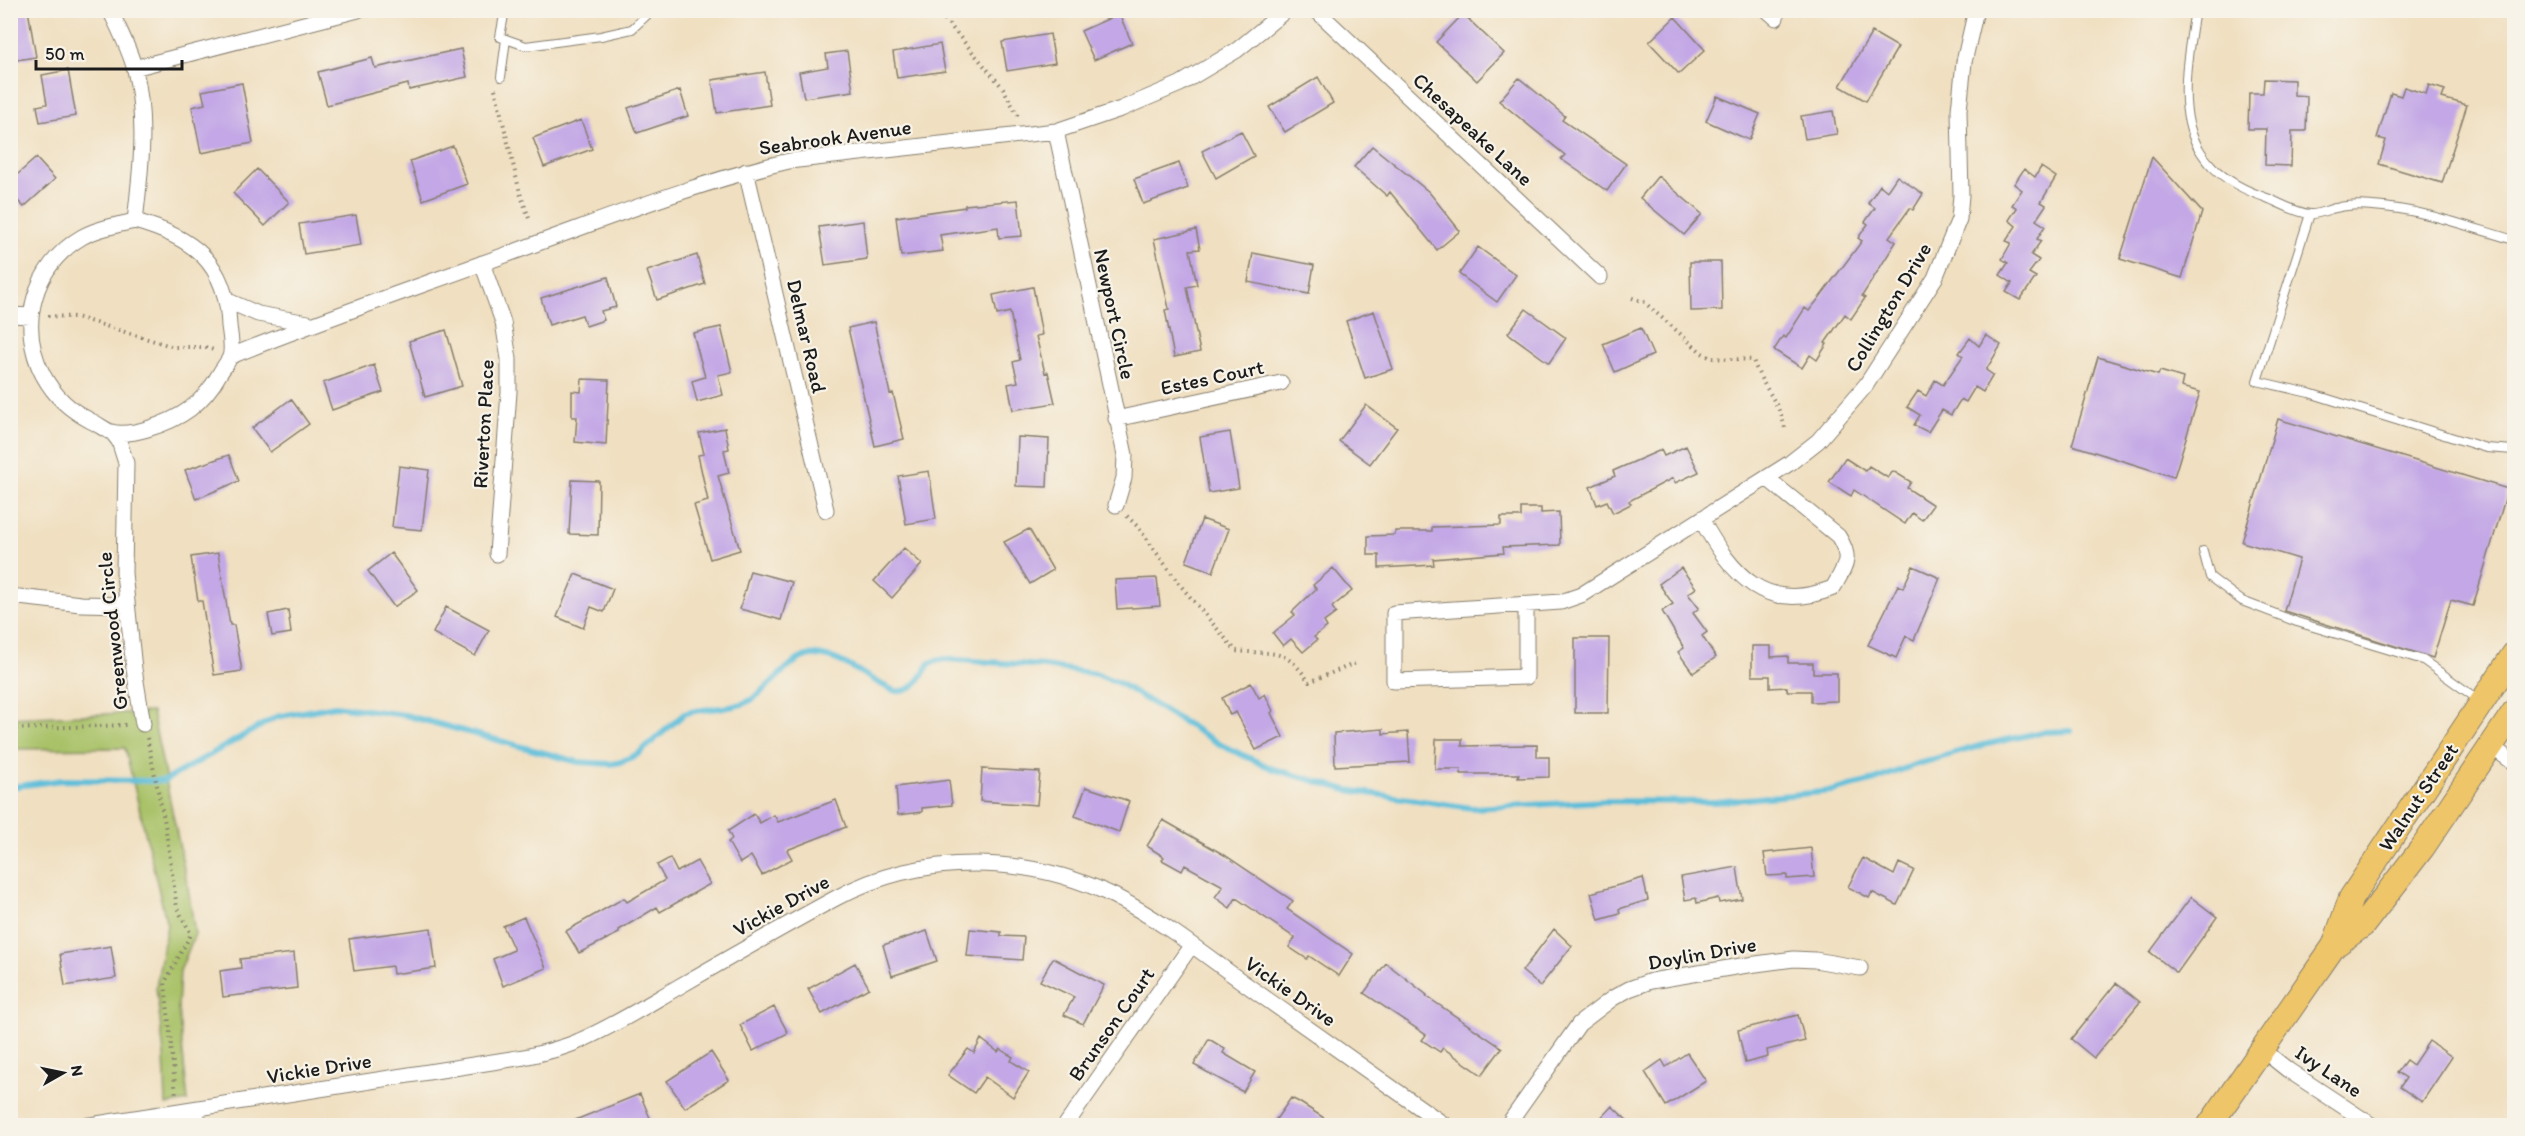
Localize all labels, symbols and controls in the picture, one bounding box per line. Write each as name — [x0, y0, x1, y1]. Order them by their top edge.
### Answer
scale bar — [36, 33, 182, 71]
text: 50 m — [45, 43, 85, 65]
street label: Chesapeake Lane — [1408, 67, 1538, 191]
street label: Seabrook Avenue — [757, 114, 913, 160]
street label: Collington Drive — [1840, 238, 1936, 376]
street label: Newport Circle — [1089, 246, 1141, 382]
street label: Delmar Road — [782, 277, 832, 396]
street label: Estes Court — [1158, 354, 1266, 400]
street label: Riverton Place — [467, 359, 499, 489]
street label: Greenwood Circle — [91, 551, 133, 711]
street label: Walnut Street — [2373, 738, 2463, 856]
street label: Vickie Drive — [729, 868, 833, 942]
street label: Doylin Drive — [1646, 931, 1758, 975]
street label: Vickie Drive — [1240, 950, 1342, 1032]
street label: Brunson Court — [1063, 962, 1159, 1086]
street label: Ivy Lane — [2291, 1040, 2367, 1103]
north arrow — [33, 1043, 93, 1103]
street label: Vickie Drive — [265, 1047, 373, 1089]
text: N — [67, 1064, 88, 1078]

